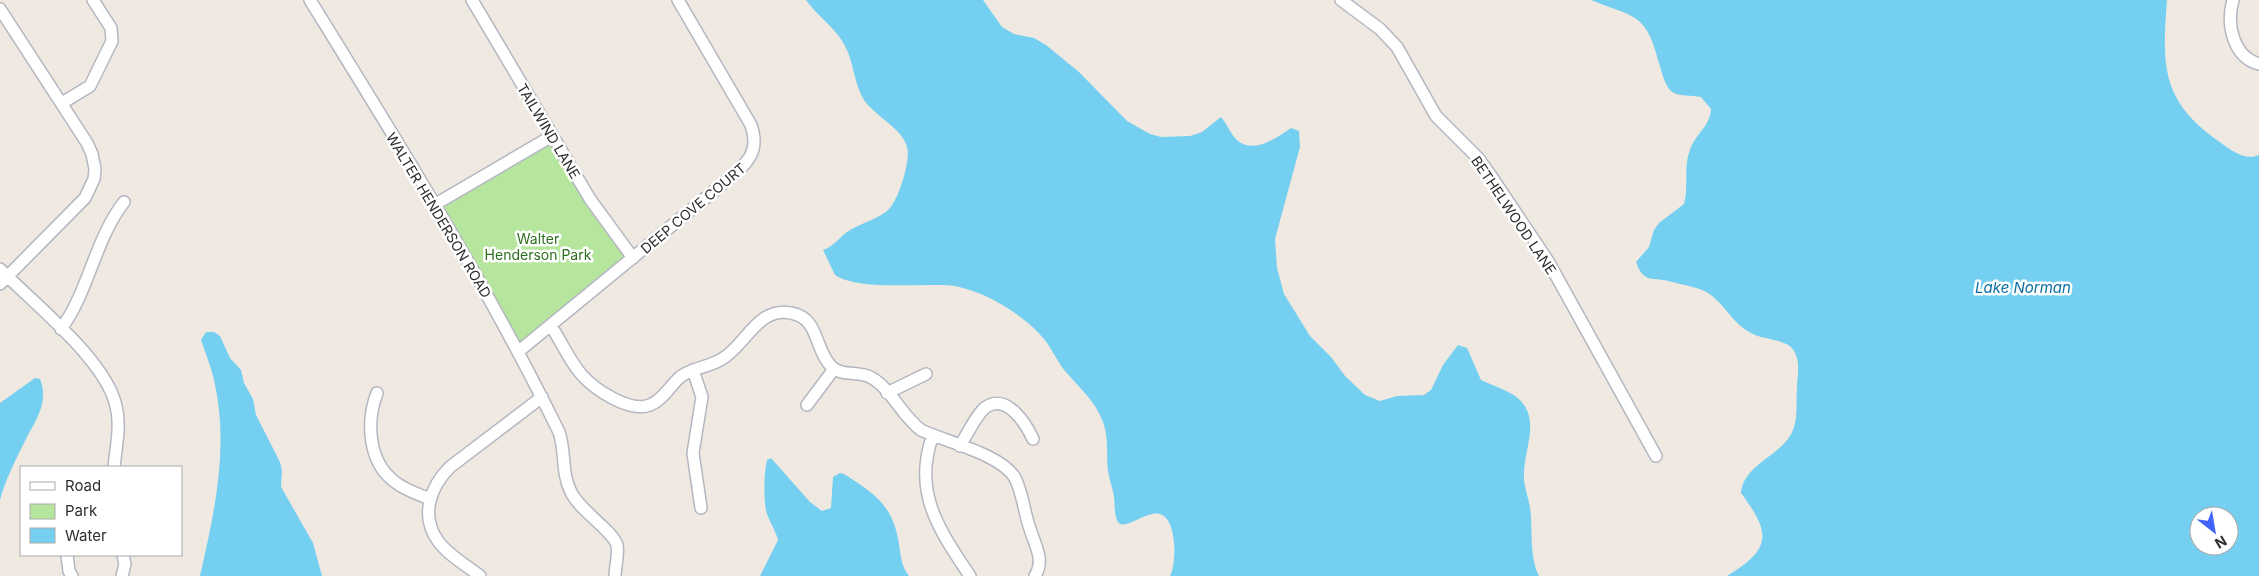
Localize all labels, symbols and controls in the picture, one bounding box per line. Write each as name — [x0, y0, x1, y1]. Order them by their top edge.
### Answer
street label: TAILWIND LANE — [514, 80, 584, 182]
street label: WALTER HENDERSON ROAD — [383, 129, 495, 301]
street label: BETHELWOOD LANE — [1468, 153, 1560, 277]
street label: DEEP COVE COURT — [637, 159, 749, 257]
park label: Walter Henderson Park — [485, 230, 592, 263]
water label: Lake Norman — [1975, 278, 2071, 297]
legend — [20, 466, 182, 556]
text: Road — [65, 476, 101, 495]
text: Park — [65, 501, 98, 520]
north arrow — [2189, 506, 2239, 556]
text: Water — [65, 526, 107, 545]
text: N — [2212, 533, 2230, 553]

